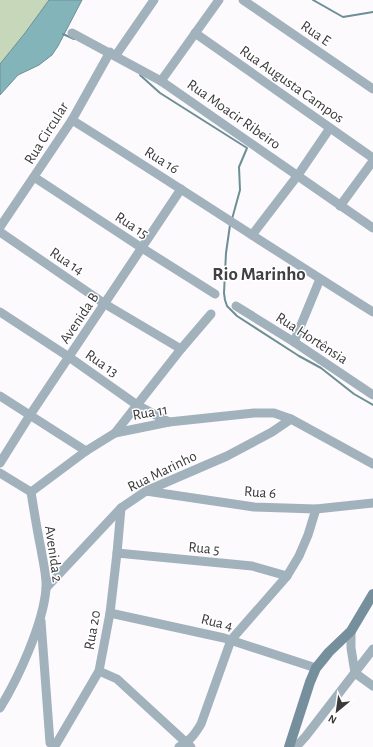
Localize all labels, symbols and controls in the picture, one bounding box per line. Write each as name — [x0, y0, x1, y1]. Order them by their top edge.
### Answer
street label: Rua E — [298, 18, 333, 49]
street label: Rua Augusta Campos — [237, 43, 346, 126]
street label: Rua Moacir Ribeiro — [184, 77, 283, 152]
street label: Rua Circular — [21, 99, 71, 167]
street label: Rua 16 — [142, 144, 182, 177]
street label: Rua 15 — [112, 209, 151, 242]
street label: Rua 14 — [47, 245, 86, 278]
district label: Rio Marinho — [212, 265, 306, 284]
street label: Avenida B — [57, 290, 102, 347]
street label: Rua Hortênsia — [273, 310, 350, 367]
street label: Rua 13 — [82, 347, 121, 380]
street label: Rua 11 — [131, 402, 169, 423]
street label: Rua Marinho — [125, 448, 199, 495]
street label: Rua 6 — [243, 484, 277, 501]
street label: Avenida 2 — [42, 525, 65, 583]
street label: Rua 5 — [188, 540, 220, 557]
street label: Rua 20 — [82, 609, 103, 651]
street label: Rua 4 — [199, 611, 234, 634]
north arrow — [317, 691, 357, 731]
text: N — [326, 713, 338, 726]

